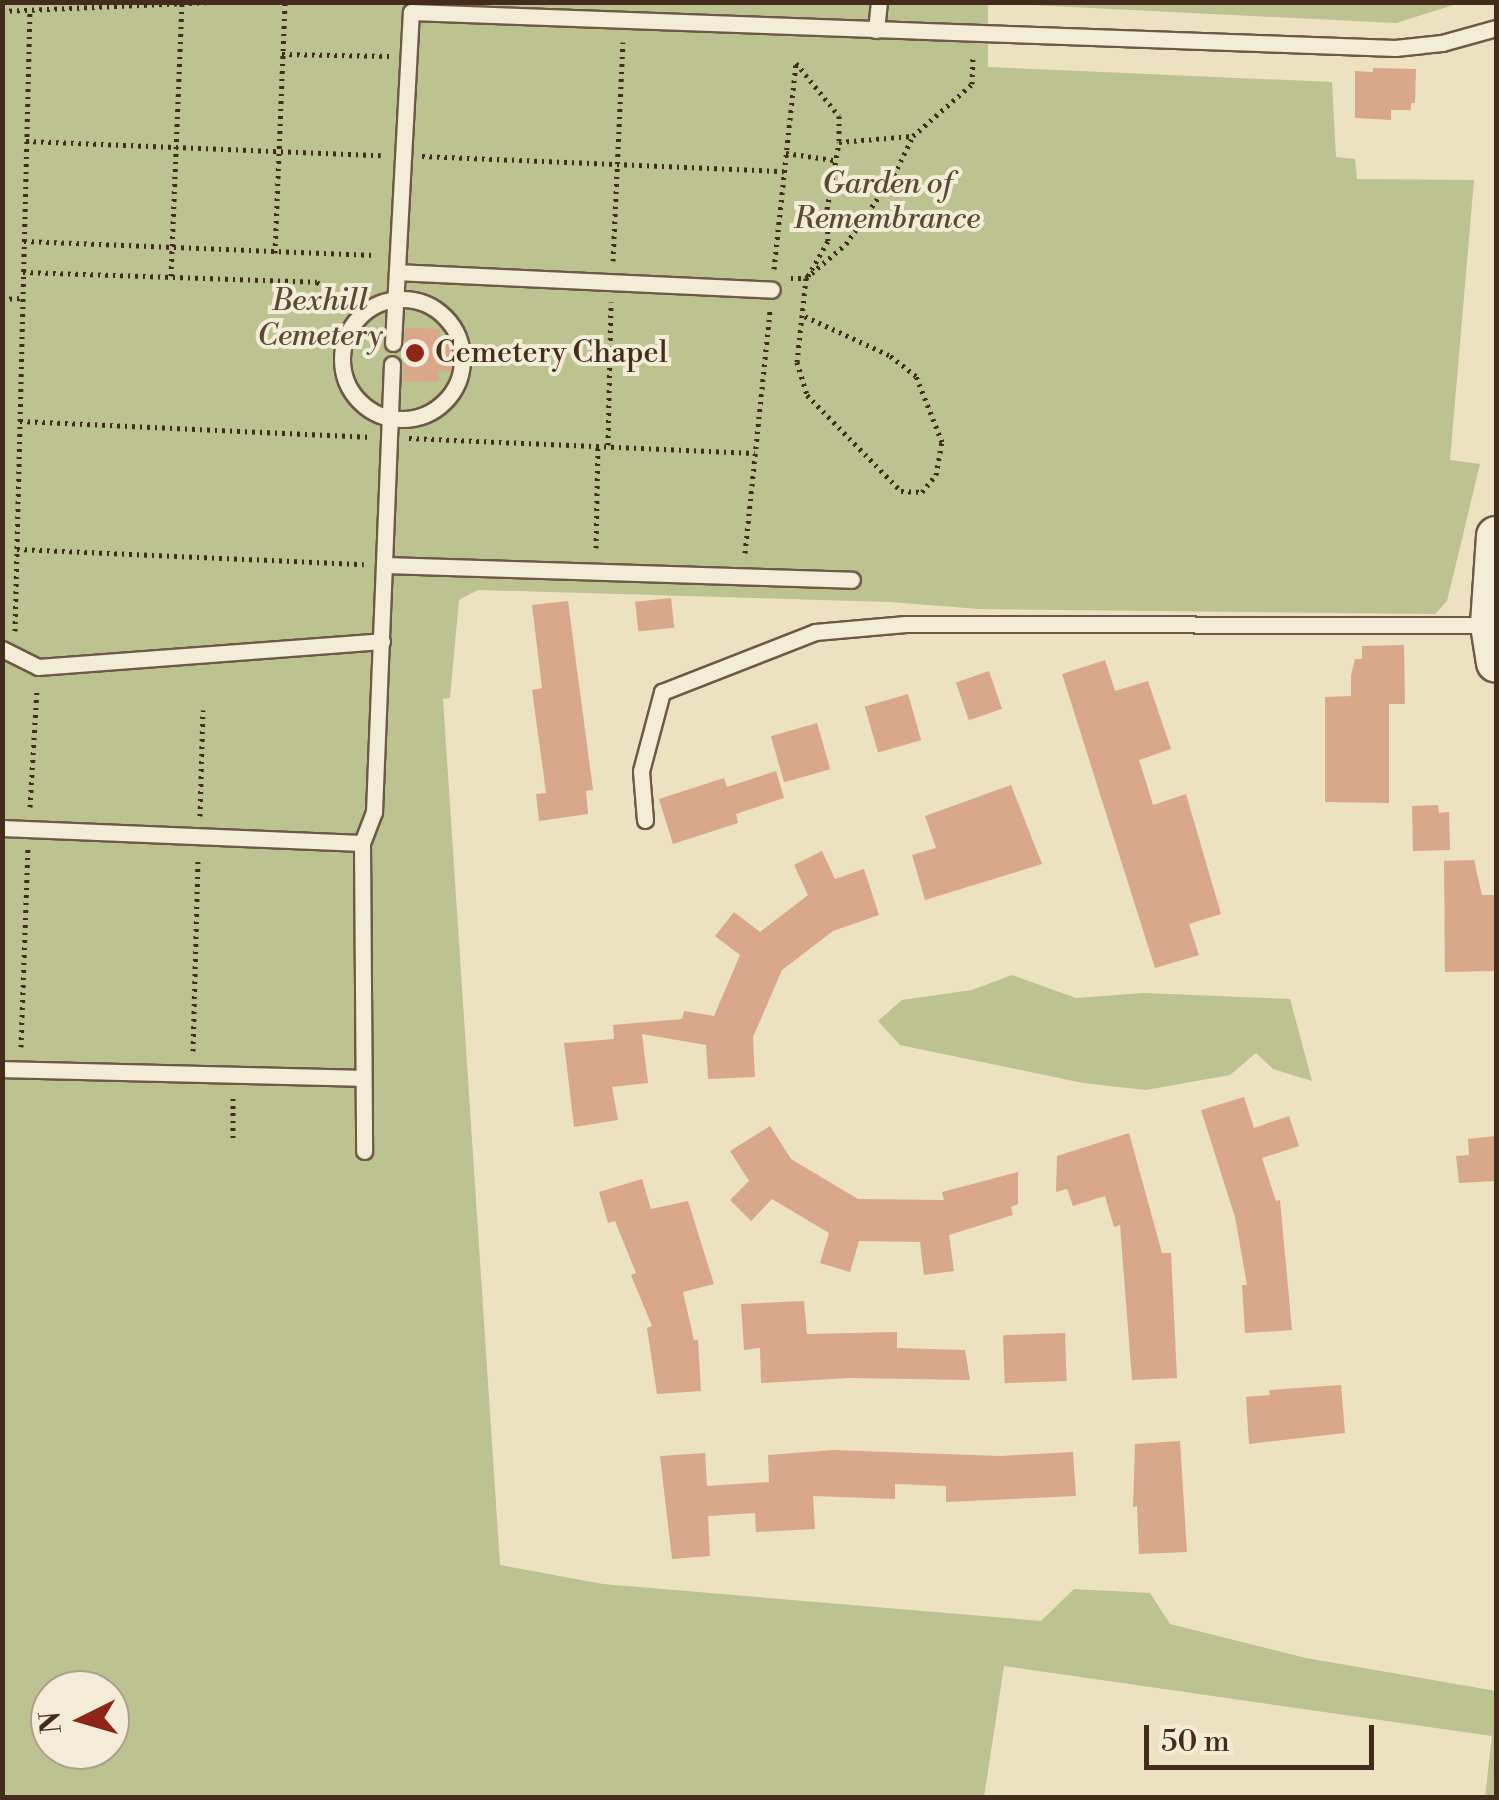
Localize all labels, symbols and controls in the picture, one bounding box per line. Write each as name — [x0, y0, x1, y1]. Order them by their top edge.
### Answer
park label: Garden of Remembrance — [794, 166, 980, 236]
park label: Bexhill Cemetery — [257, 283, 383, 354]
place label: Cemetery Chapel — [435, 335, 668, 371]
marker: Cemetery Chapel — [404, 342, 426, 364]
north arrow — [30, 1670, 130, 1770]
scale bar — [1149, 1705, 1379, 1767]
text: N — [33, 1710, 70, 1735]
text: 50 m — [1161, 1723, 1230, 1761]

